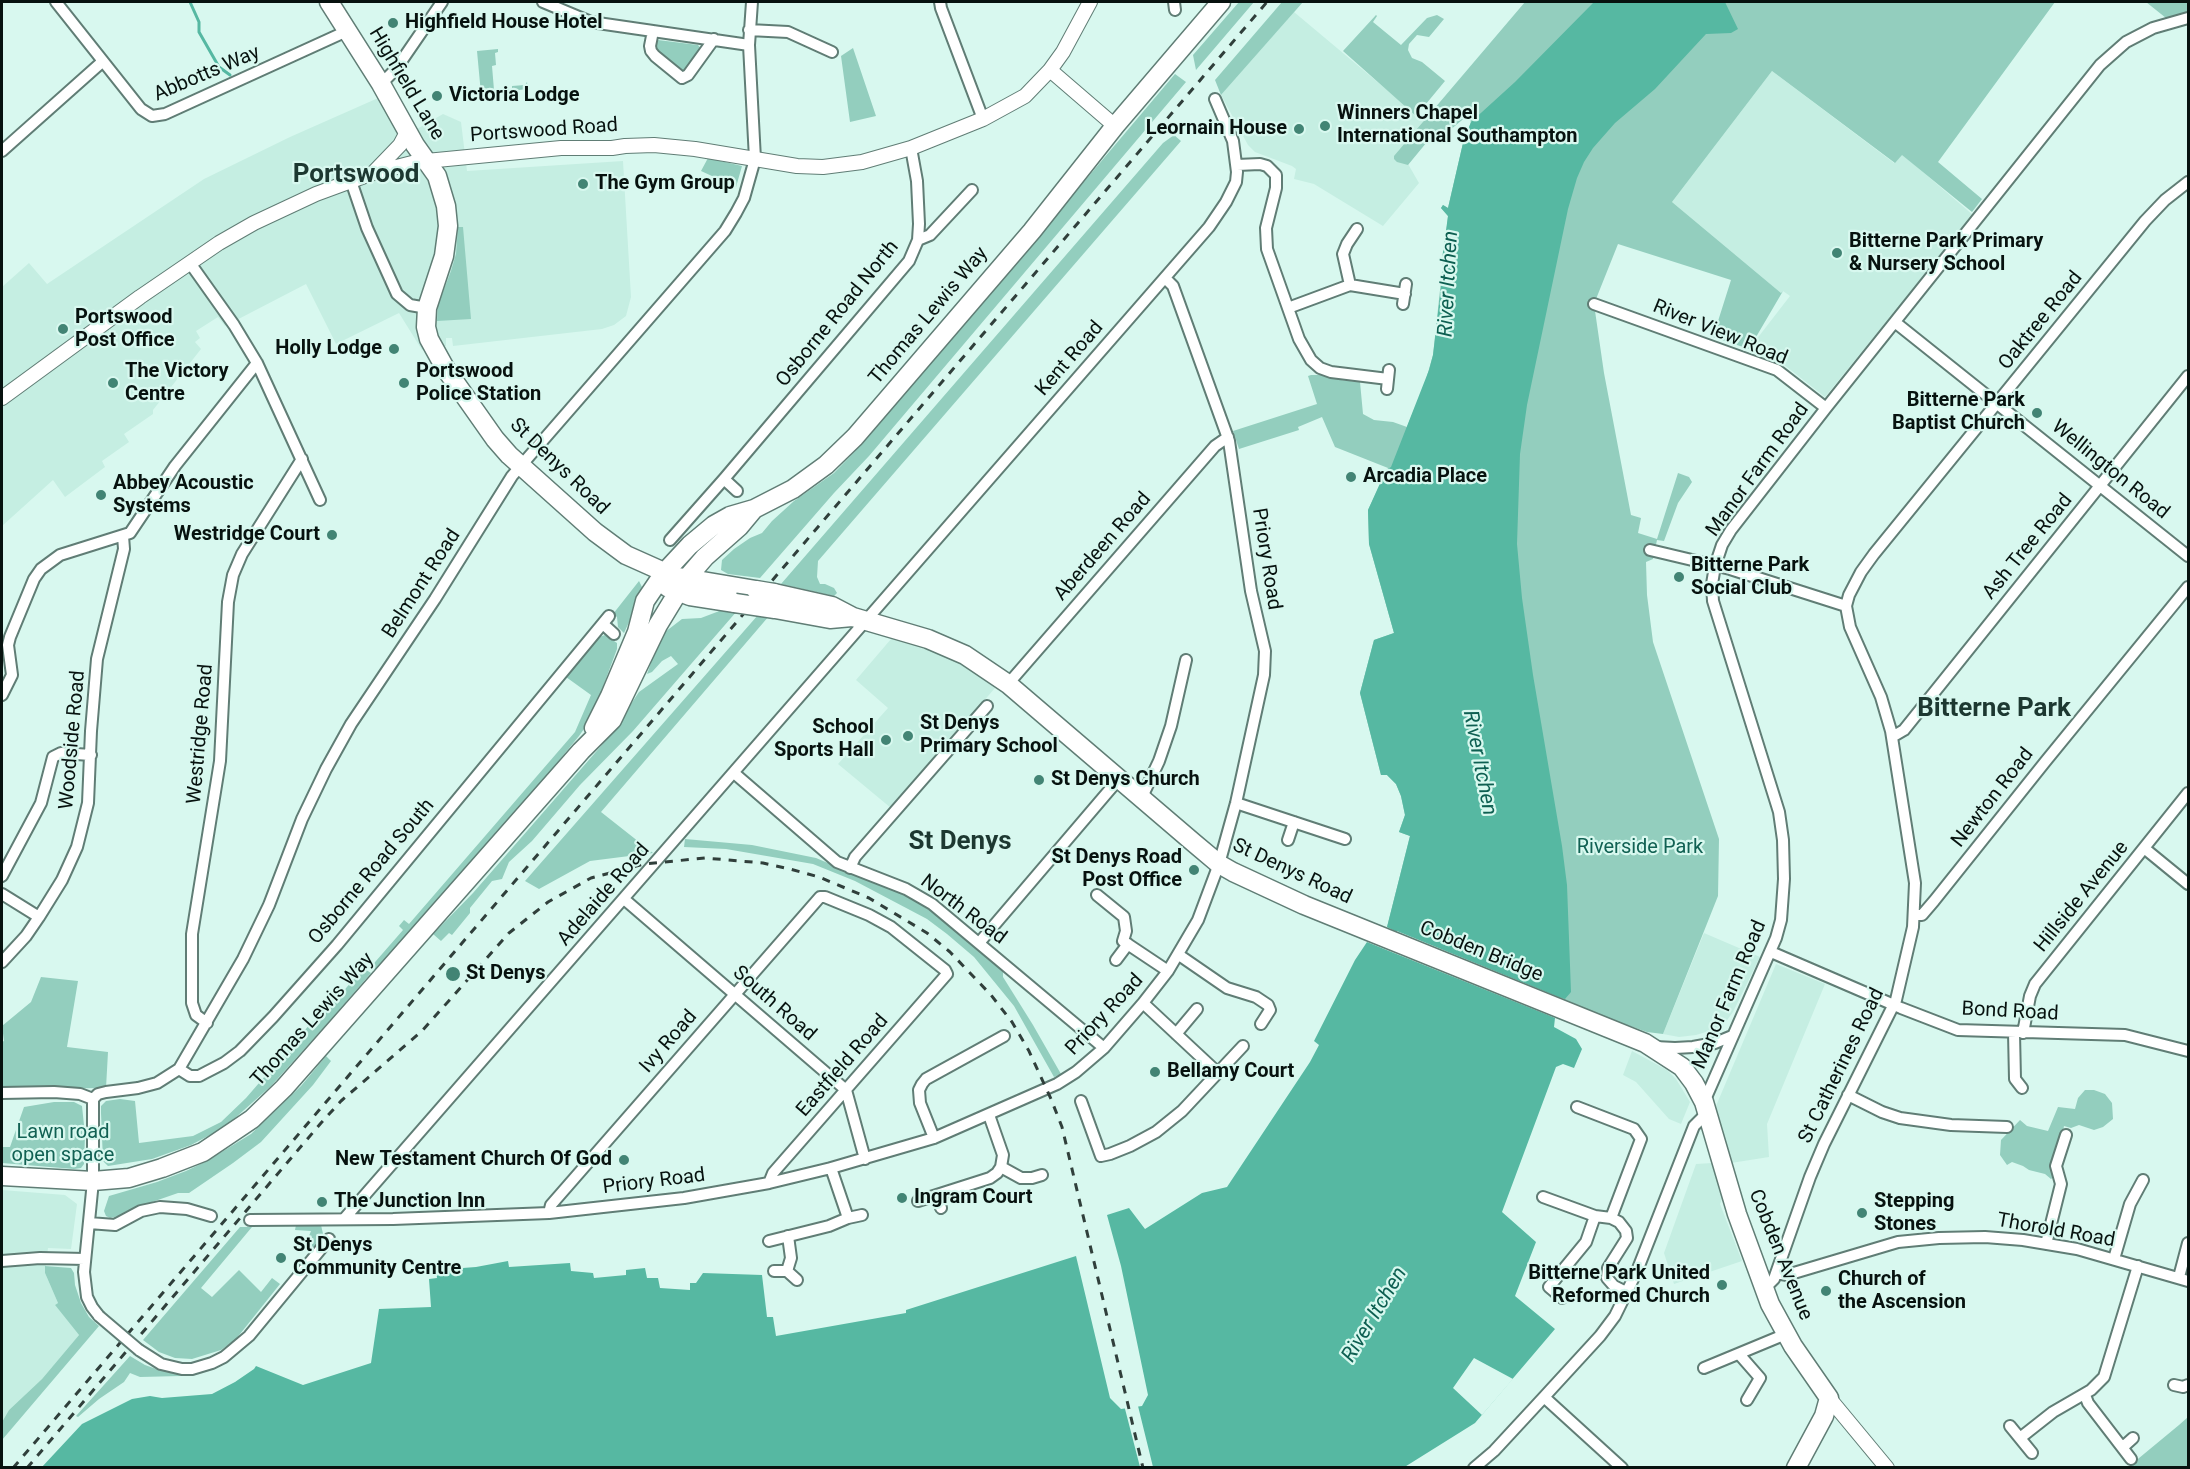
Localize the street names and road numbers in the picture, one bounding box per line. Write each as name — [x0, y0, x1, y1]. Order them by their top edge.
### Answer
street label: Highfield Lane — [363, 23, 449, 145]
street label: Abbotts Way — [150, 41, 264, 107]
street label: Portswood Road — [469, 114, 619, 148]
street label: Osborne Road North — [772, 236, 904, 392]
street label: Thomas Lewis Way — [864, 242, 994, 390]
street label: Oaktree Road — [1994, 267, 2088, 375]
street label: River View Road — [1649, 295, 1791, 371]
street label: Kent Road — [1031, 317, 1109, 401]
street label: Manor Farm Road — [1701, 399, 1815, 541]
street label: St Denys Road — [504, 414, 614, 520]
street label: Wellington Road — [2046, 415, 2174, 525]
street label: Aberdeen Road — [1049, 488, 1157, 606]
street label: Ash Tree Road — [1978, 489, 2078, 605]
street label: Priory Road — [1246, 506, 1286, 612]
street label: Belmont Road — [378, 525, 466, 643]
street label: Westridge Road — [183, 663, 219, 805]
street label: Woodside Road — [55, 669, 91, 811]
street label: Newton Road — [1947, 744, 2039, 852]
street label: Osborne Road South — [304, 794, 440, 950]
street label: St Denys Road — [1229, 834, 1355, 910]
street label: Hillside Avenue — [2030, 836, 2134, 958]
street label: Adelaide Road — [553, 839, 655, 951]
street label: North Road — [915, 870, 1011, 950]
street label: Cobden Bridge — [1416, 916, 1546, 988]
street label: Manor Farm Road — [1688, 917, 1772, 1073]
street label: Thomas Lewis Way — [246, 948, 380, 1092]
street label: South Road — [727, 961, 821, 1047]
street label: Priory Road — [1061, 969, 1149, 1061]
street label: St Catherines Road — [1794, 984, 1890, 1148]
street label: Bond Road — [1961, 997, 2059, 1027]
street label: Ivy Road — [635, 1006, 703, 1078]
street label: Eastfield Road — [792, 1010, 894, 1122]
street label: Priory Road — [601, 1164, 707, 1200]
street label: Cobden Avenue — [1743, 1186, 1817, 1324]
street label: Thorold Road — [1995, 1209, 2117, 1253]

